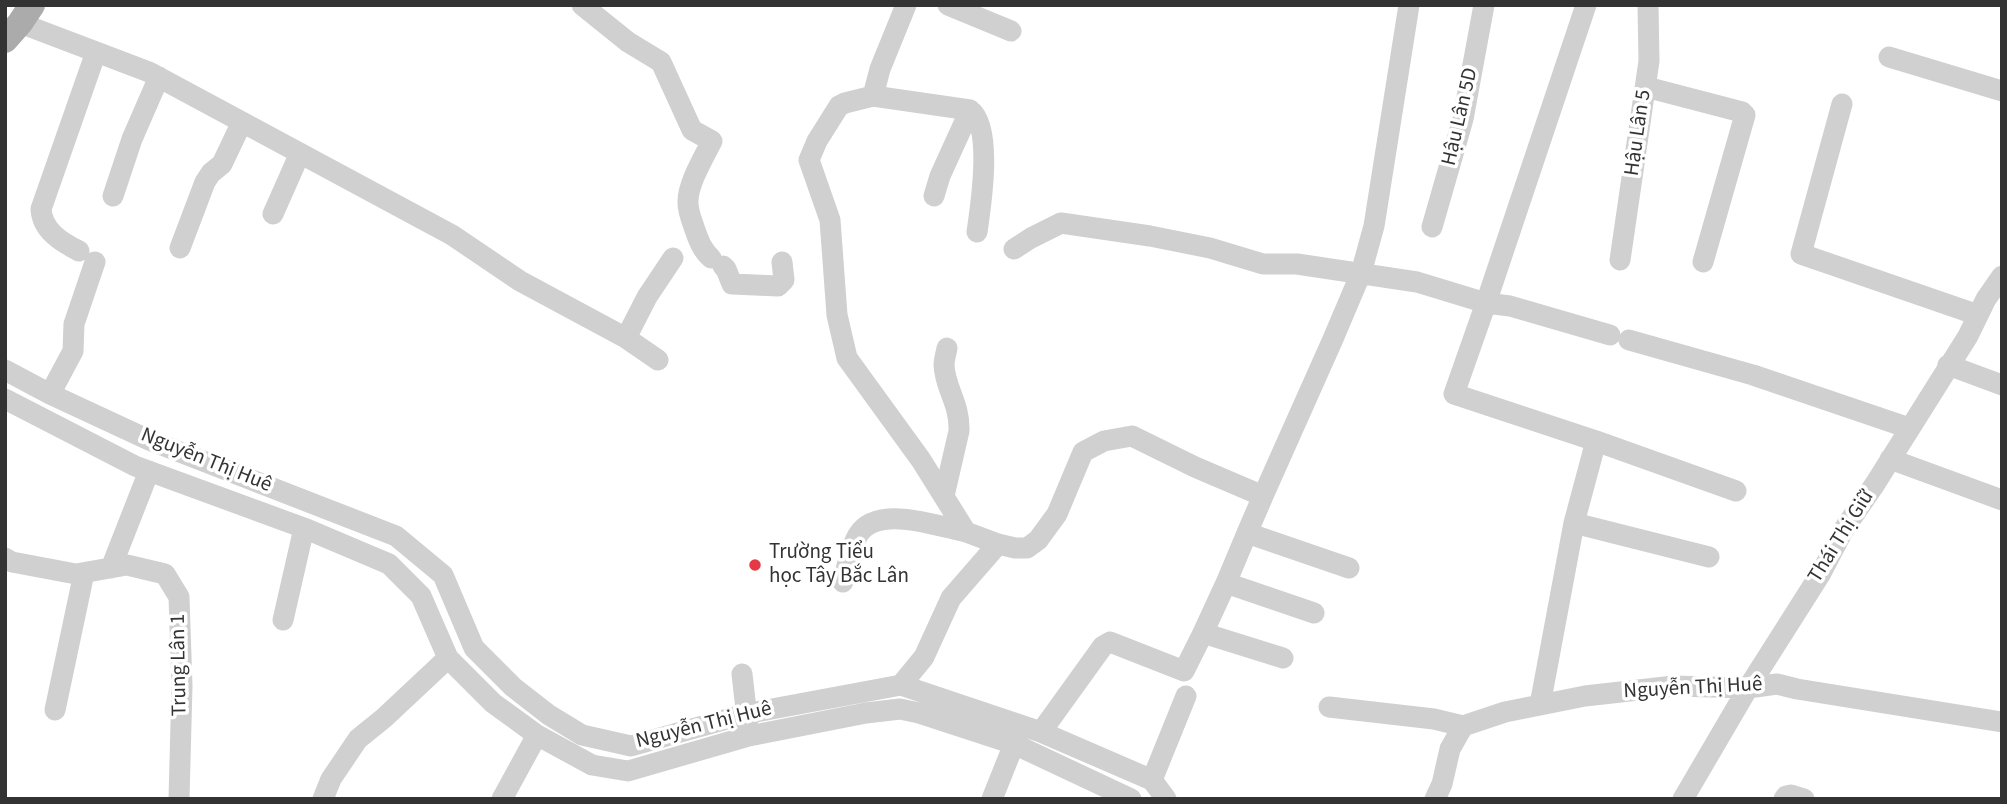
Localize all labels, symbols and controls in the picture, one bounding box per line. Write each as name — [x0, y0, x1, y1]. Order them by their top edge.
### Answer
street label: Hậu Lân 5D — [1438, 66, 1484, 168]
street label: Hậu Lân 5 — [1620, 88, 1658, 178]
street label: Nguyễn Thị Huê — [137, 423, 275, 499]
street label: Thái Thị Giữ — [1804, 486, 1880, 588]
place label: Trường Tiểu học Tây Bắc Lân — [769, 540, 909, 590]
marker: Trường Tiểu học Tây Bắc Lân — [747, 557, 763, 573]
street label: Trung Lân 1 — [167, 614, 193, 716]
street label: Nguyễn Thị Huê — [1623, 673, 1763, 705]
street label: Nguyễn Thị Huê — [634, 697, 774, 755]

